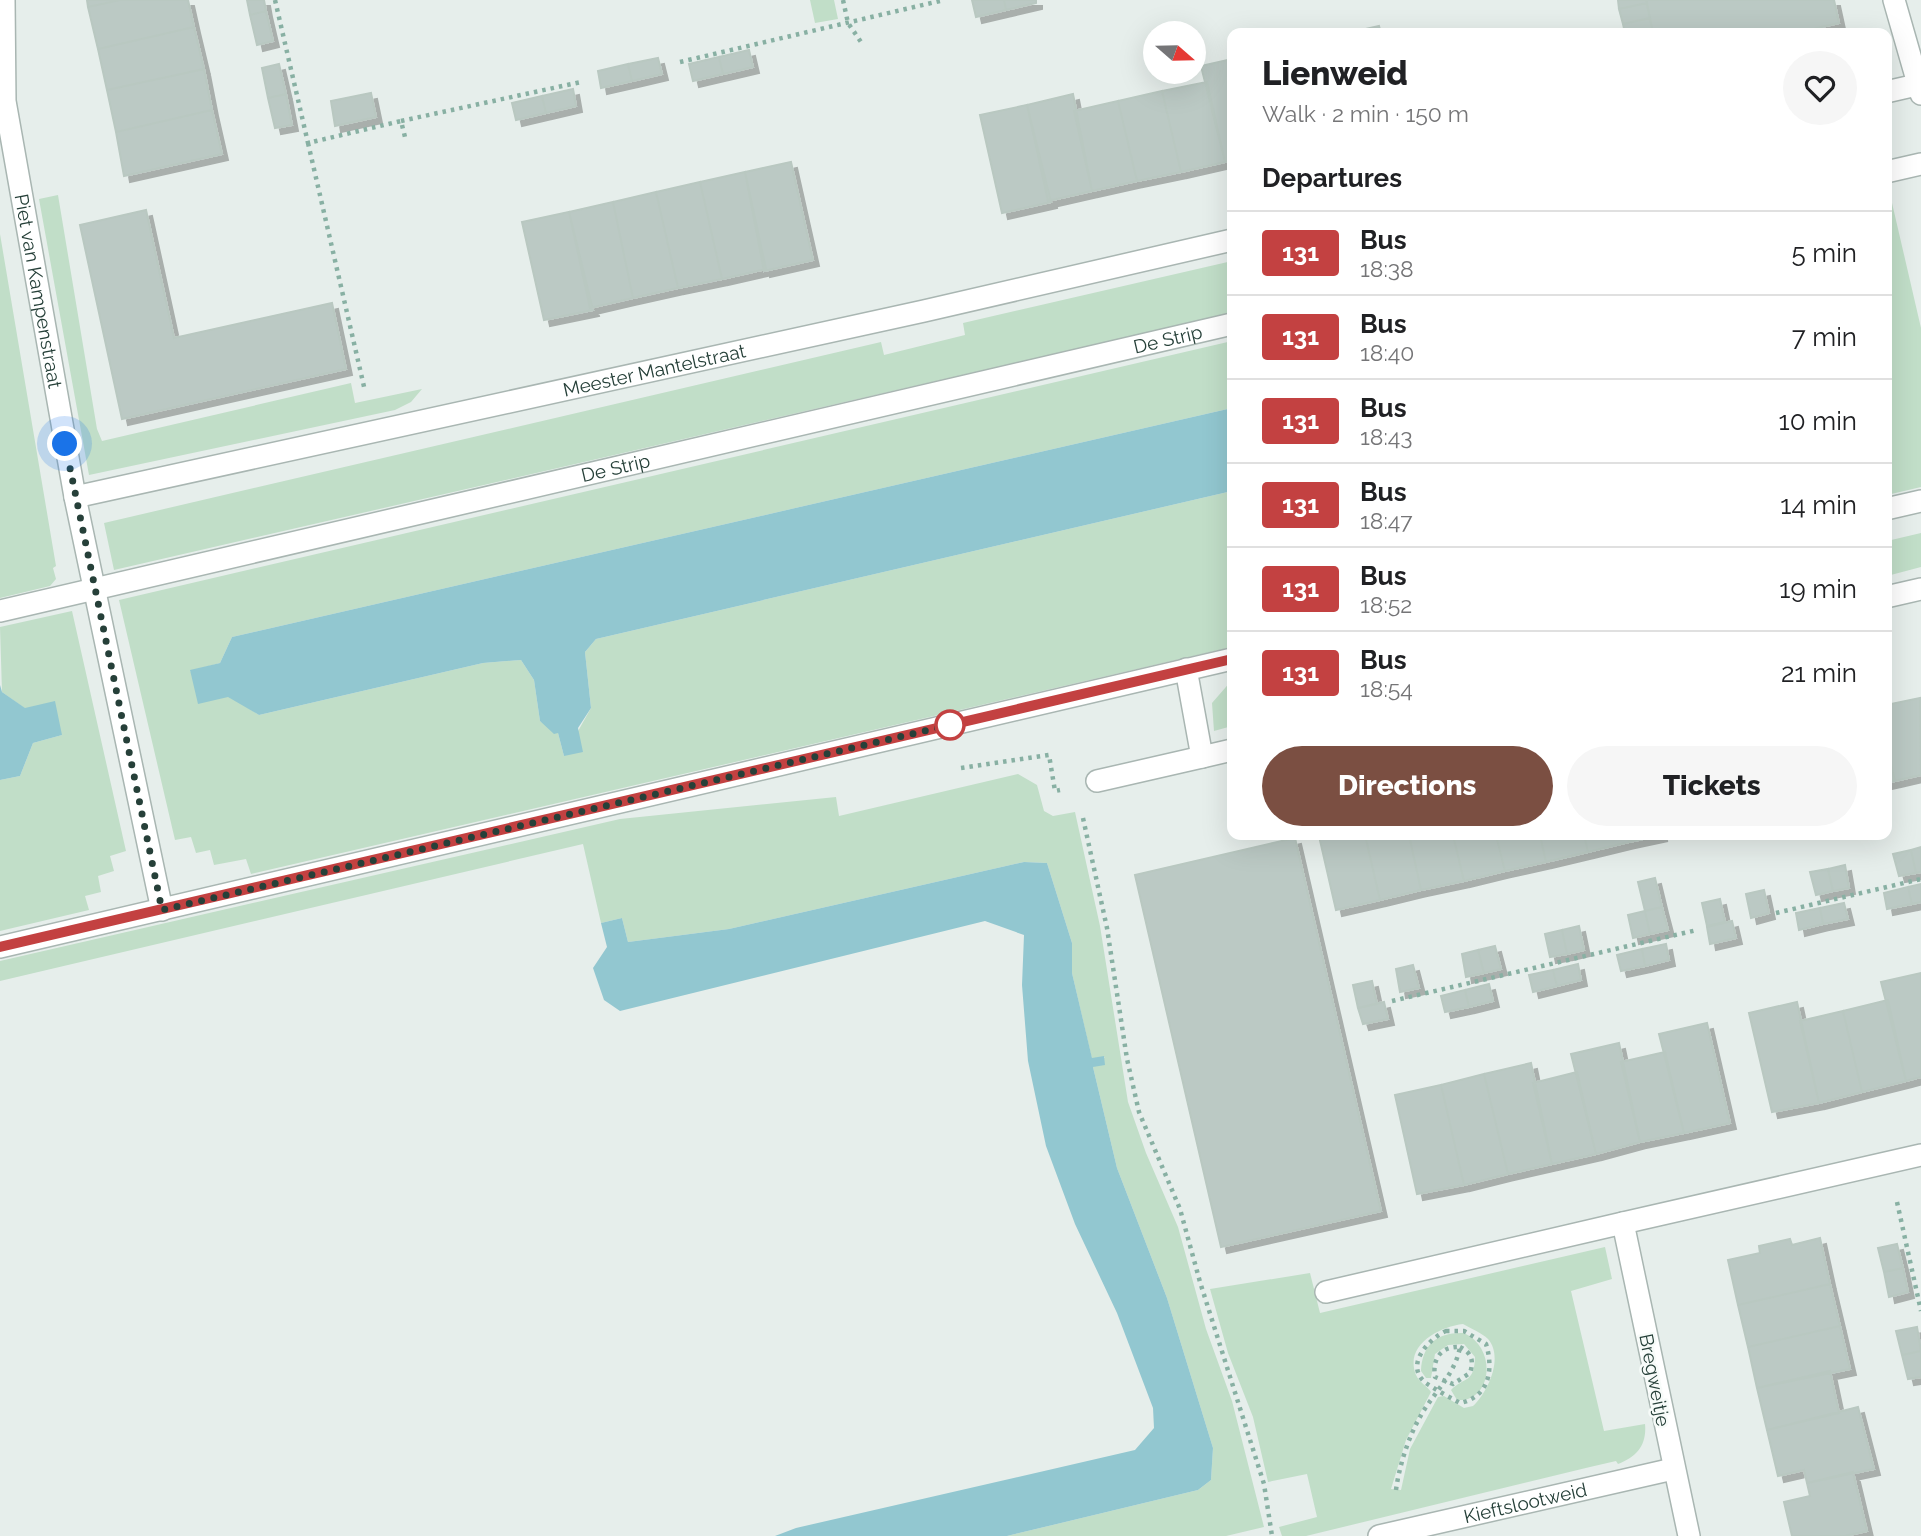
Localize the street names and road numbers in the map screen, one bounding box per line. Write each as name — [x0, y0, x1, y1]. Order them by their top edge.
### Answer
street label: Piet van Kampenstraat — [11, 192, 67, 391]
street label: De Strip — [1131, 320, 1204, 358]
street label: Meester Mantelstraat — [561, 339, 748, 401]
street label: De Strip — [579, 449, 652, 486]
street label: Bregweitje — [1635, 1332, 1675, 1428]
street label: Kieftslootweid — [1462, 1478, 1589, 1527]

